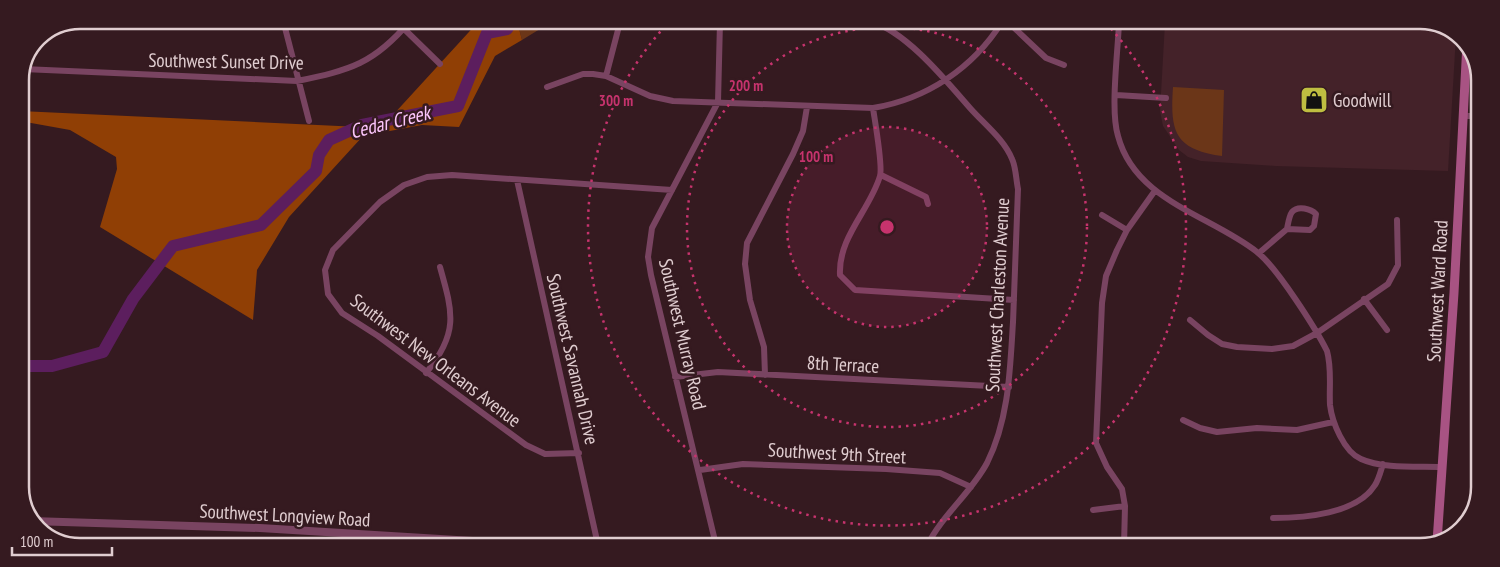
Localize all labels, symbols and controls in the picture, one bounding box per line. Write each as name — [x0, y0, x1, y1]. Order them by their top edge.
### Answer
street label: Southwest Sunset Drive — [148, 48, 304, 74]
text: 200 m — [729, 76, 763, 95]
shop icon: Goodwill — [1299, 85, 1329, 115]
place label: Goodwill — [1333, 88, 1392, 112]
text: 300 m — [599, 91, 633, 110]
water label: Cedar Creek — [347, 99, 435, 145]
text: 100 m — [799, 147, 833, 166]
street label: Southwest Charleston Avenue — [980, 197, 1014, 393]
centre of rings — [878, 218, 896, 236]
street label: Southwest Ward Road — [1421, 219, 1453, 363]
street label: Southwest Murray Road — [654, 256, 712, 412]
street label: Southwest Savannah Drive — [542, 271, 604, 447]
street label: Southwest New Orleans Avenue — [346, 288, 526, 432]
street label: 8th Terrace — [806, 350, 880, 378]
street label: Southwest 9th Street — [767, 437, 907, 469]
street label: Southwest Longview Road — [199, 499, 371, 531]
scale bar — [12, 524, 112, 556]
text: 100 m — [20, 532, 53, 551]

